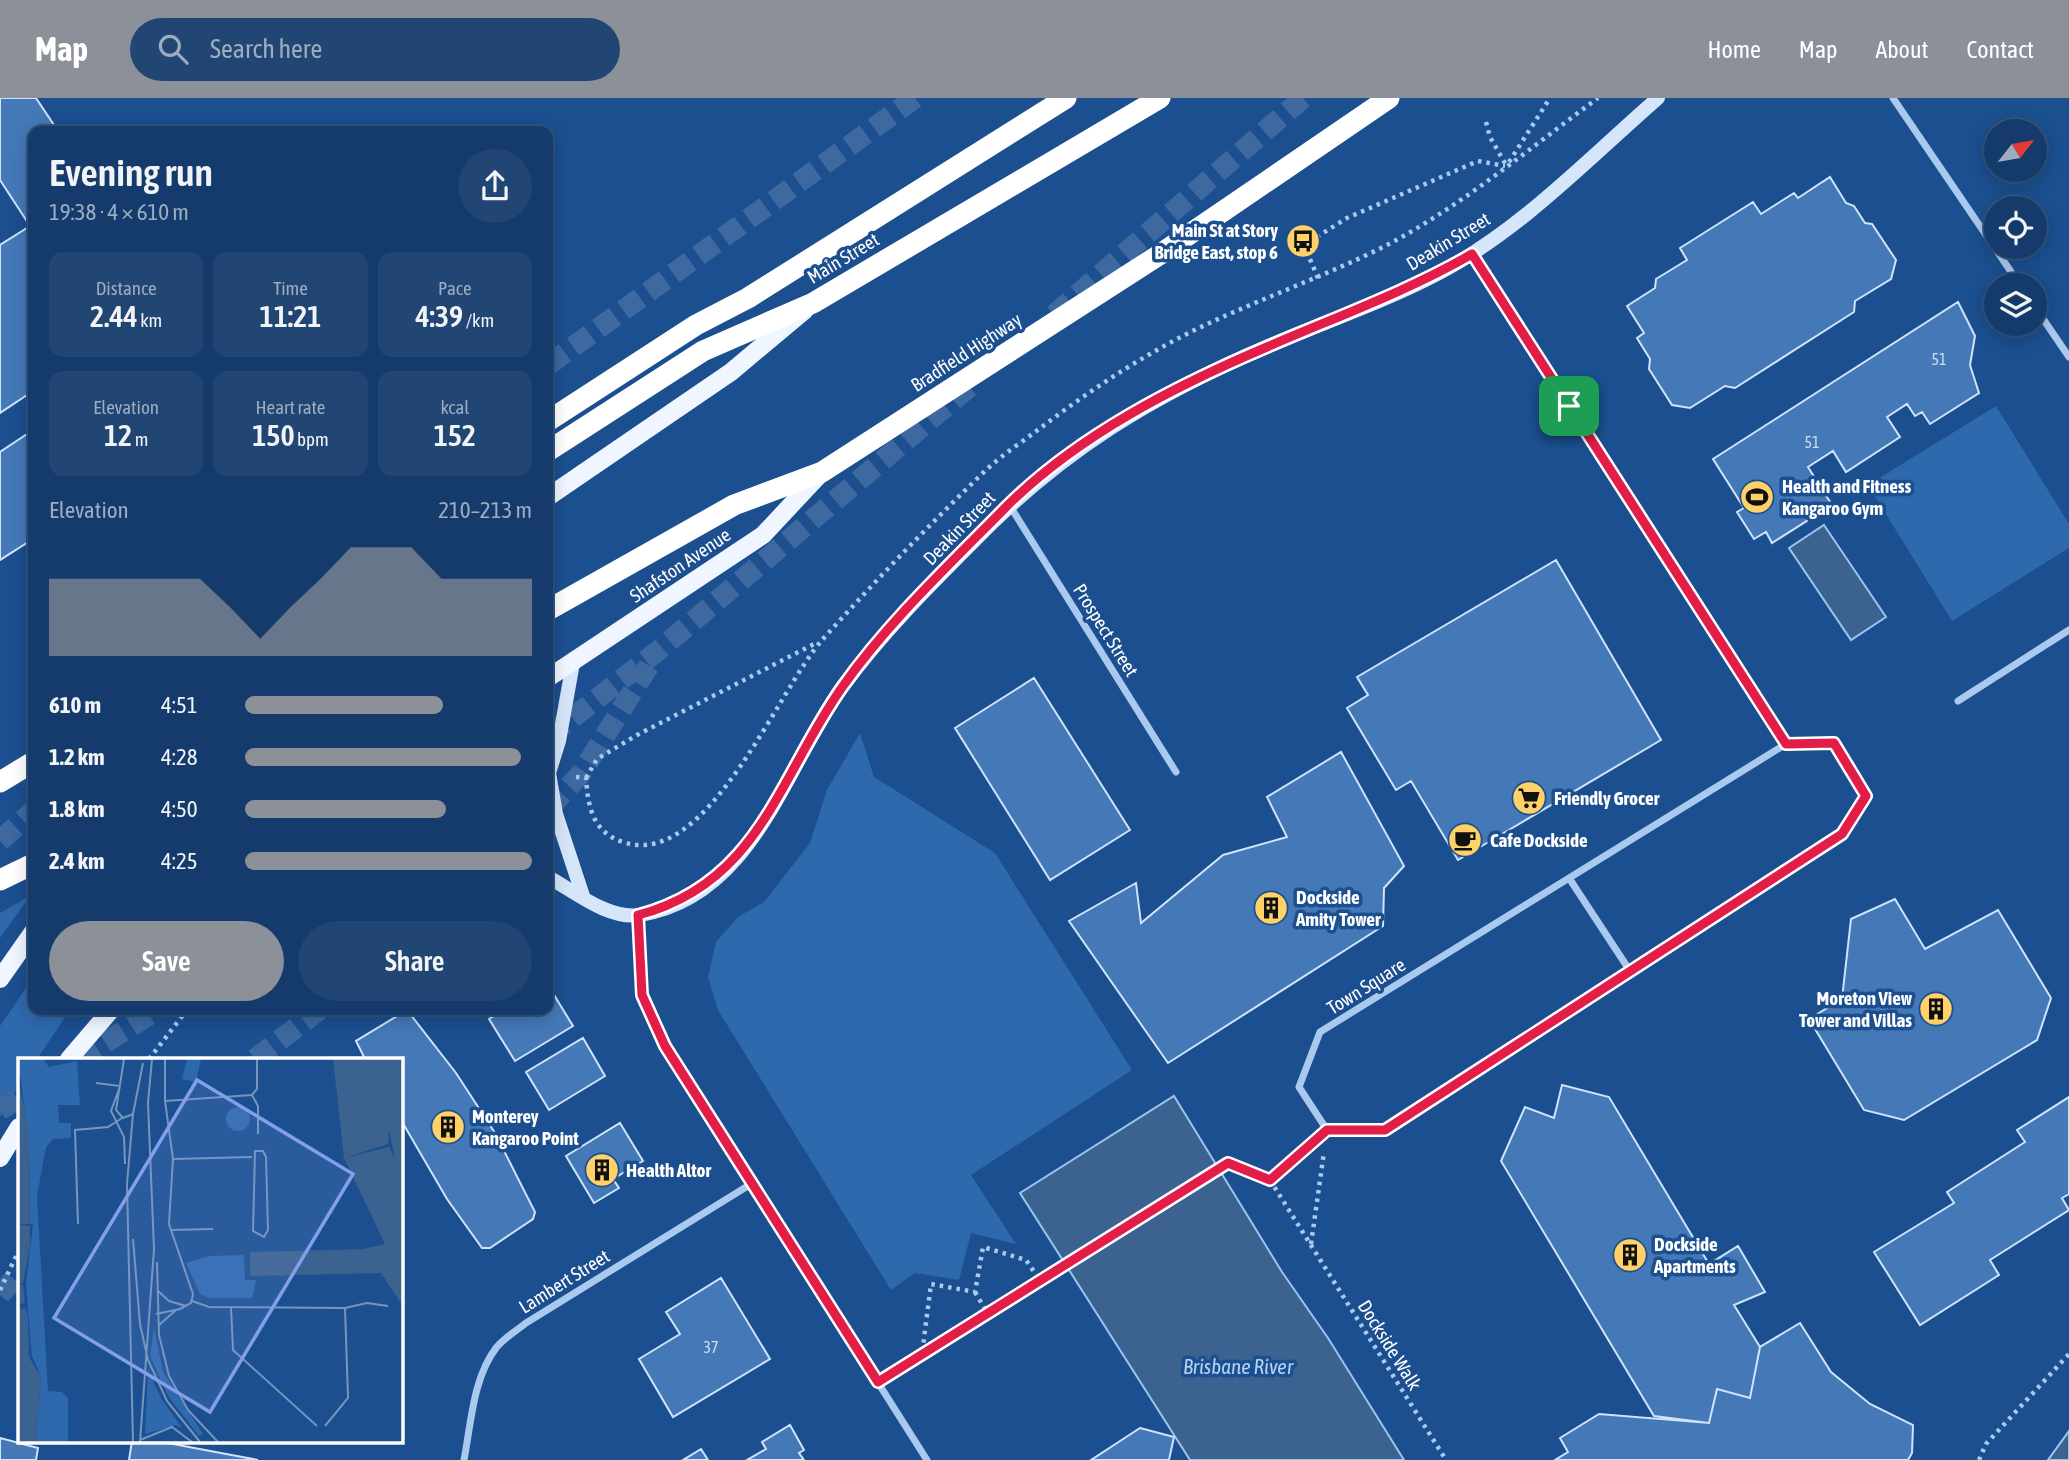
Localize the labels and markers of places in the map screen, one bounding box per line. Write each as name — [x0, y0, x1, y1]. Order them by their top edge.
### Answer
place label: Main St at Story Bridge East, stop 6 — [1154, 219, 1278, 263]
bus stop icon: Main St at Story Bridge East, stop 6 — [1284, 222, 1322, 260]
pin — [1539, 376, 1599, 436]
place label: Health and Fitness Kangaroo Gym — [1782, 475, 1912, 519]
sports icon: Health and Fitness Kangaroo Gym — [1738, 478, 1776, 516]
supermarket icon: Friendly Grocer — [1510, 779, 1548, 817]
place label: Friendly Grocer — [1554, 787, 1660, 809]
cafe icon: Cafe Dockside — [1446, 821, 1484, 859]
place label: Cafe Dockside — [1490, 829, 1588, 851]
place label: Dockside Amity Tower — [1295, 886, 1381, 930]
building icon: Dockside Amity Tower — [1252, 889, 1290, 927]
place label: Moreton View Tower and Villas — [1799, 987, 1913, 1031]
building icon: Moreton View Tower and Villas — [1917, 990, 1955, 1028]
place label: Monterey Kangaroo Point — [472, 1105, 579, 1149]
building icon: Monterey Kangaroo Point — [429, 1108, 467, 1146]
building icon: Health Altor — [583, 1151, 621, 1189]
place label: Health Altor — [626, 1159, 711, 1181]
place label: Dockside Apartments — [1653, 1233, 1736, 1277]
building icon: Dockside Apartments — [1611, 1236, 1649, 1274]

